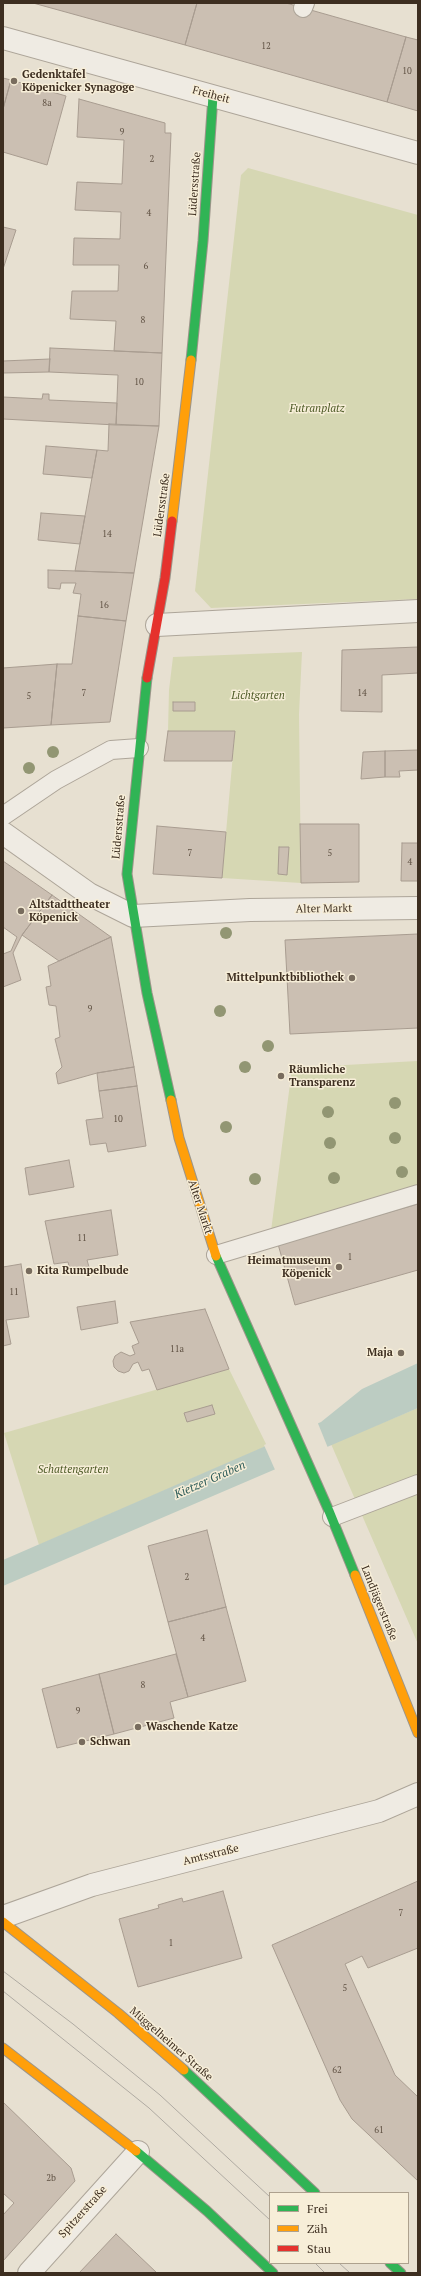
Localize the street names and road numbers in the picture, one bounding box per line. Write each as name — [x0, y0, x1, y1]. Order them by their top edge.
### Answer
street label: Freiheit — [191, 84, 231, 106]
street label: Lüdersstraße — [186, 152, 204, 216]
street label: Lüdersstraße — [151, 472, 173, 538]
street label: Lüdersstraße — [110, 794, 128, 860]
street label: Alter Markt — [296, 902, 352, 916]
street label: Alter Markt — [185, 1178, 215, 1236]
street label: Landjägerstraße — [358, 1564, 400, 1642]
street label: Amtsstraße — [182, 1842, 240, 1868]
street label: Müggelheimer Straße — [127, 2004, 215, 2084]
street label: Spitzerstraße — [56, 2183, 110, 2241]

